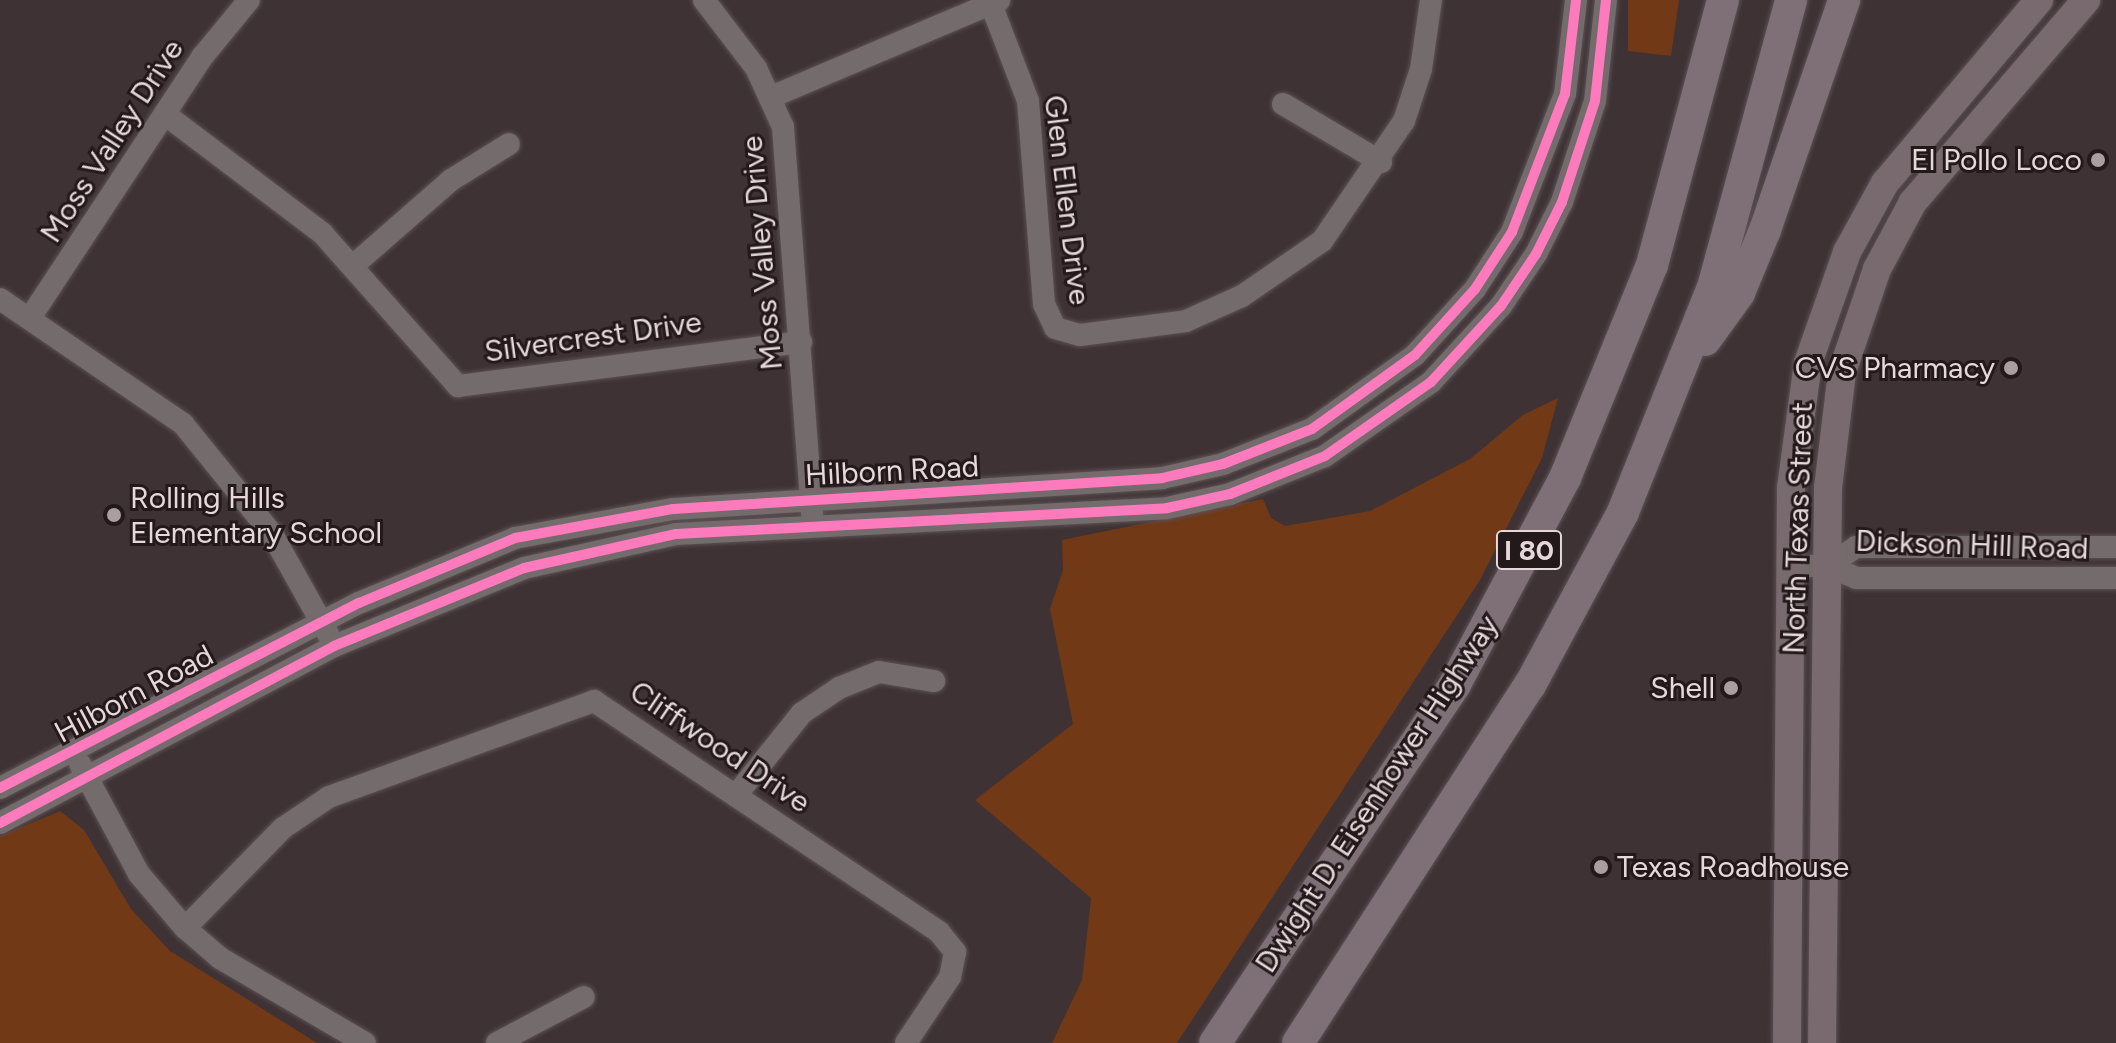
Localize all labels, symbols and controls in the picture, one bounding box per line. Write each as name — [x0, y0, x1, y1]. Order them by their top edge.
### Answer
street label: Moss Valley Drive — [33, 33, 191, 249]
street label: Glen Ellen Drive — [1036, 93, 1098, 307]
street label: Moss Valley Drive — [734, 134, 790, 372]
place label: El Pollo Loco — [1911, 142, 2082, 178]
marker: El Pollo Loco — [2089, 151, 2107, 169]
street label: Silvercrest Drive — [482, 304, 704, 370]
place label: CVS Pharmacy — [1795, 350, 1995, 386]
marker: CVS Pharmacy — [2002, 359, 2020, 377]
street label: North Texas Street — [1776, 401, 1820, 655]
street label: Hilborn Road — [804, 448, 980, 494]
place label: Rolling Hills Elementary School — [130, 480, 382, 550]
marker: Rolling Hills Elementary School — [105, 506, 123, 524]
street label: Dickson Hill Road — [1855, 523, 2089, 567]
road number: I 80 — [1495, 526, 1563, 574]
street label: Dwight D. Eisenhower Highway — [1248, 609, 1506, 979]
street label: Hilborn Road — [49, 637, 219, 751]
place label: Shell — [1650, 670, 1715, 706]
street label: Cliffwood Drive — [623, 673, 817, 821]
marker: Shell — [1722, 679, 1740, 697]
place label: Texas Roadhouse — [1617, 849, 1849, 885]
marker: Texas Roadhouse — [1592, 858, 1610, 876]

